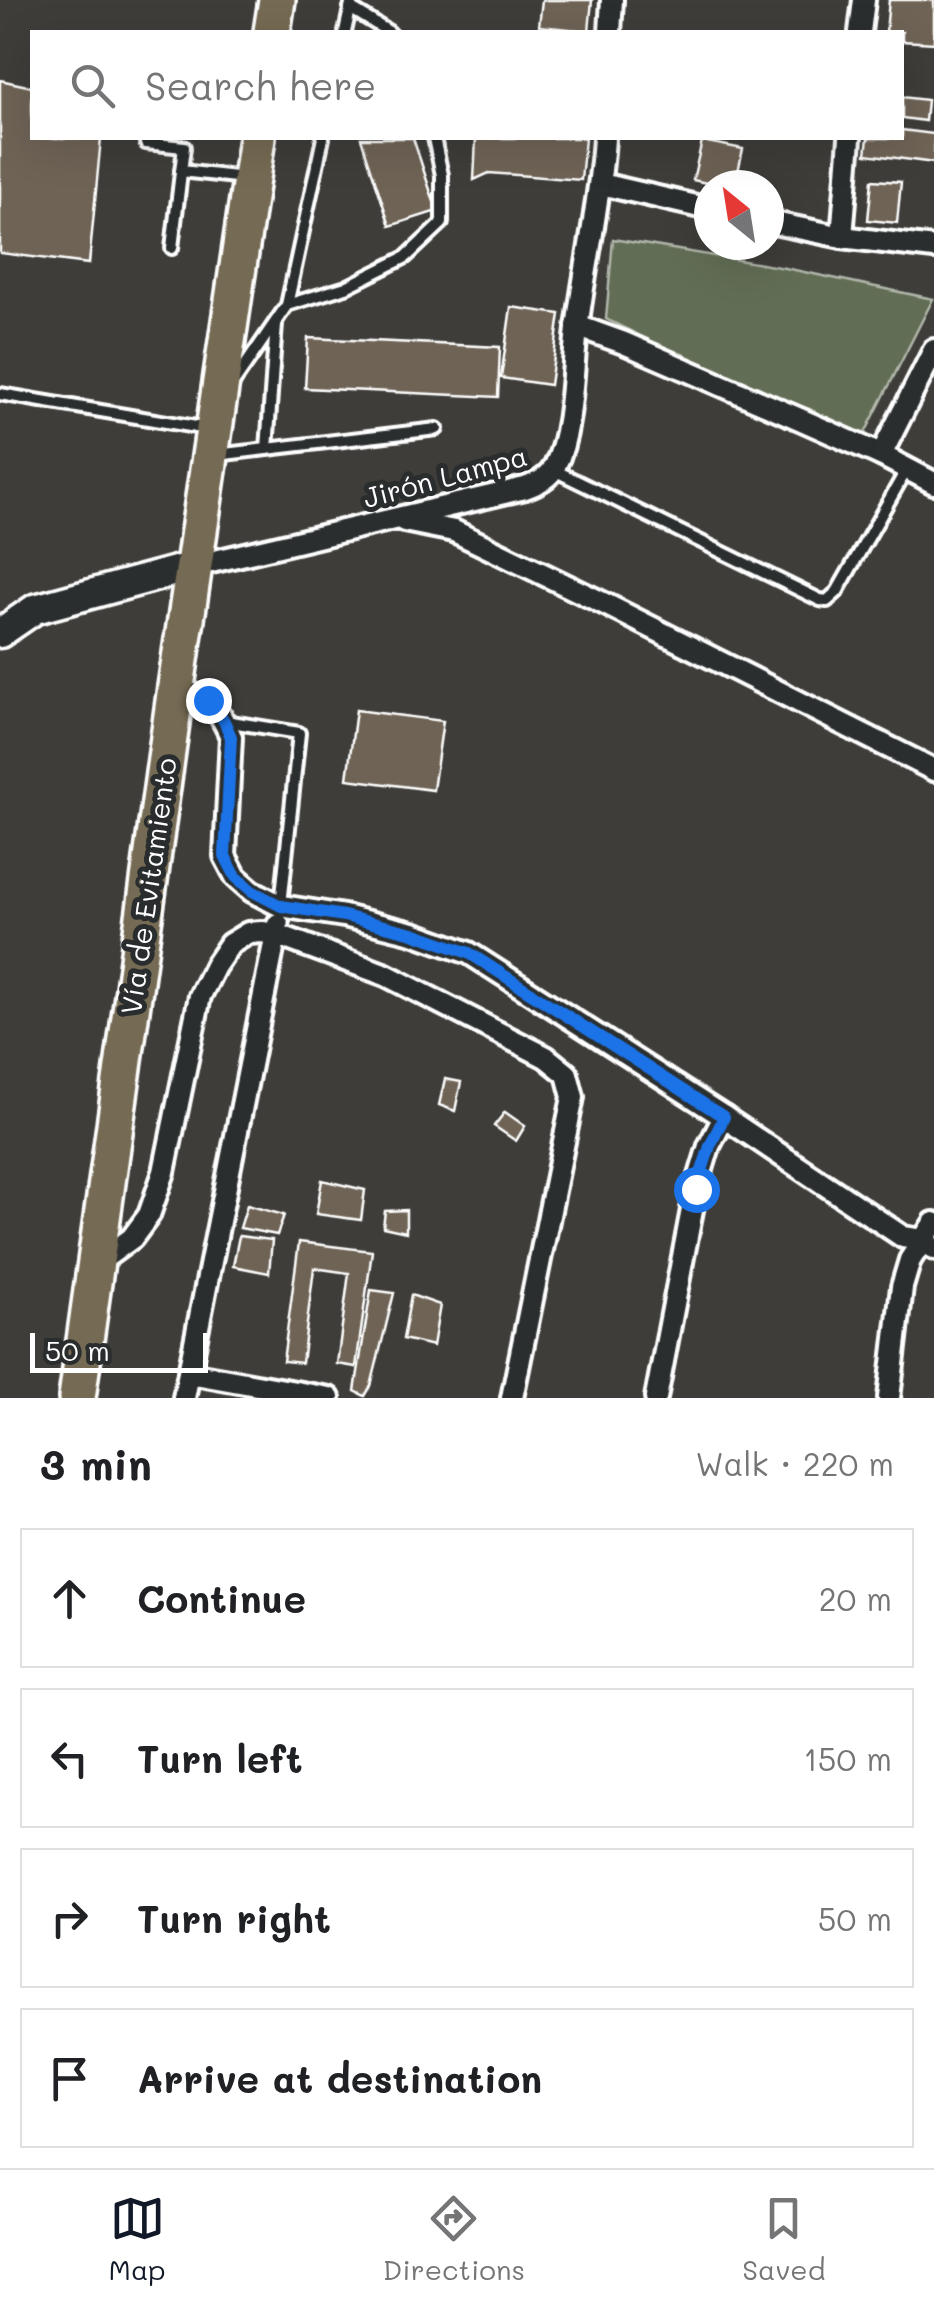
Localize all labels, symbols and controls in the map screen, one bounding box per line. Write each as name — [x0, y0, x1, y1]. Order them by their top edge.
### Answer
search box — [30, 30, 904, 140]
icon: search — [65, 58, 120, 113]
text: Search here — [145, 60, 376, 110]
north arrow — [694, 170, 784, 260]
street label: Jirón Lampa — [359, 437, 531, 515]
route end — [186, 678, 232, 724]
street label: Vía de Evitamiento — [112, 755, 184, 1017]
route start — [674, 1167, 720, 1213]
scale bar — [30, 1328, 208, 1372]
text: 50 m — [45, 1332, 110, 1368]
text: 3 min — [40, 1436, 152, 1491]
text: Walk · 220 m — [695, 1442, 894, 1484]
icon: ahead — [42, 1571, 97, 1626]
text: Continue — [137, 1573, 306, 1623]
text: 20 m — [819, 1577, 892, 1619]
icon: left — [42, 1731, 97, 1786]
text: Turn left — [137, 1733, 303, 1783]
text: 150 m — [804, 1737, 892, 1779]
icon: right — [42, 1891, 97, 1946]
text: Turn right — [137, 1893, 331, 1943]
text: 50 m — [818, 1897, 892, 1939]
icon: arrive — [42, 2051, 97, 2106]
text: Arrive at destination — [137, 2053, 542, 2103]
tab: Map — [109, 2191, 166, 2287]
tab: Directions — [383, 2191, 525, 2287]
tab: Saved — [742, 2191, 825, 2287]

